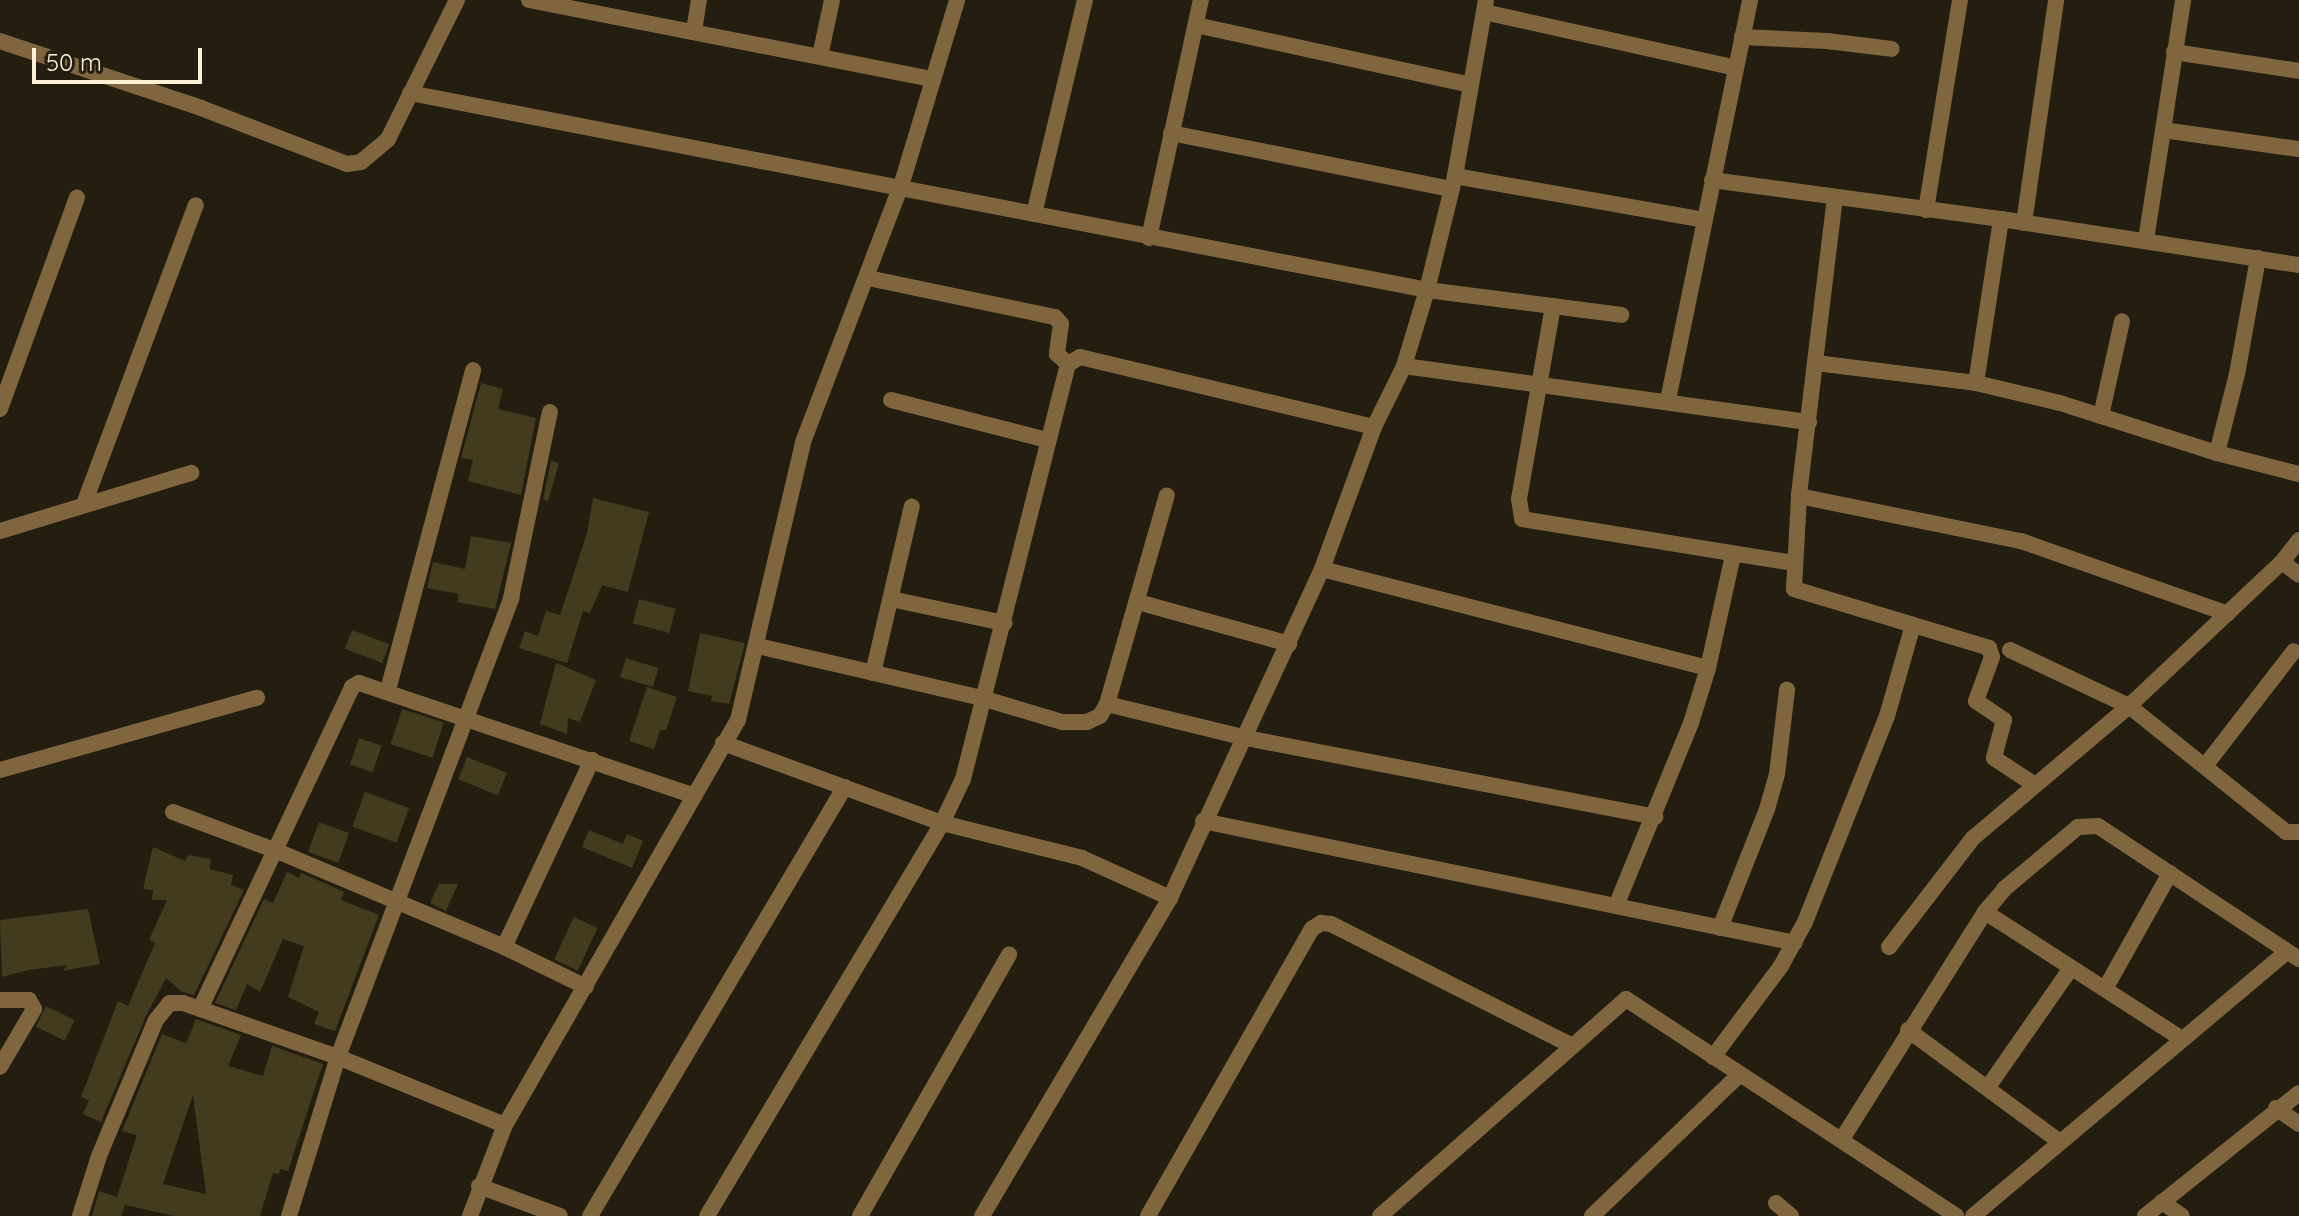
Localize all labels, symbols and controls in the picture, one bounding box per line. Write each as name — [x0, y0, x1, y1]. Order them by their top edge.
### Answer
scale bar — [36, 32, 206, 82]
text: 50 m — [46, 47, 102, 77]

